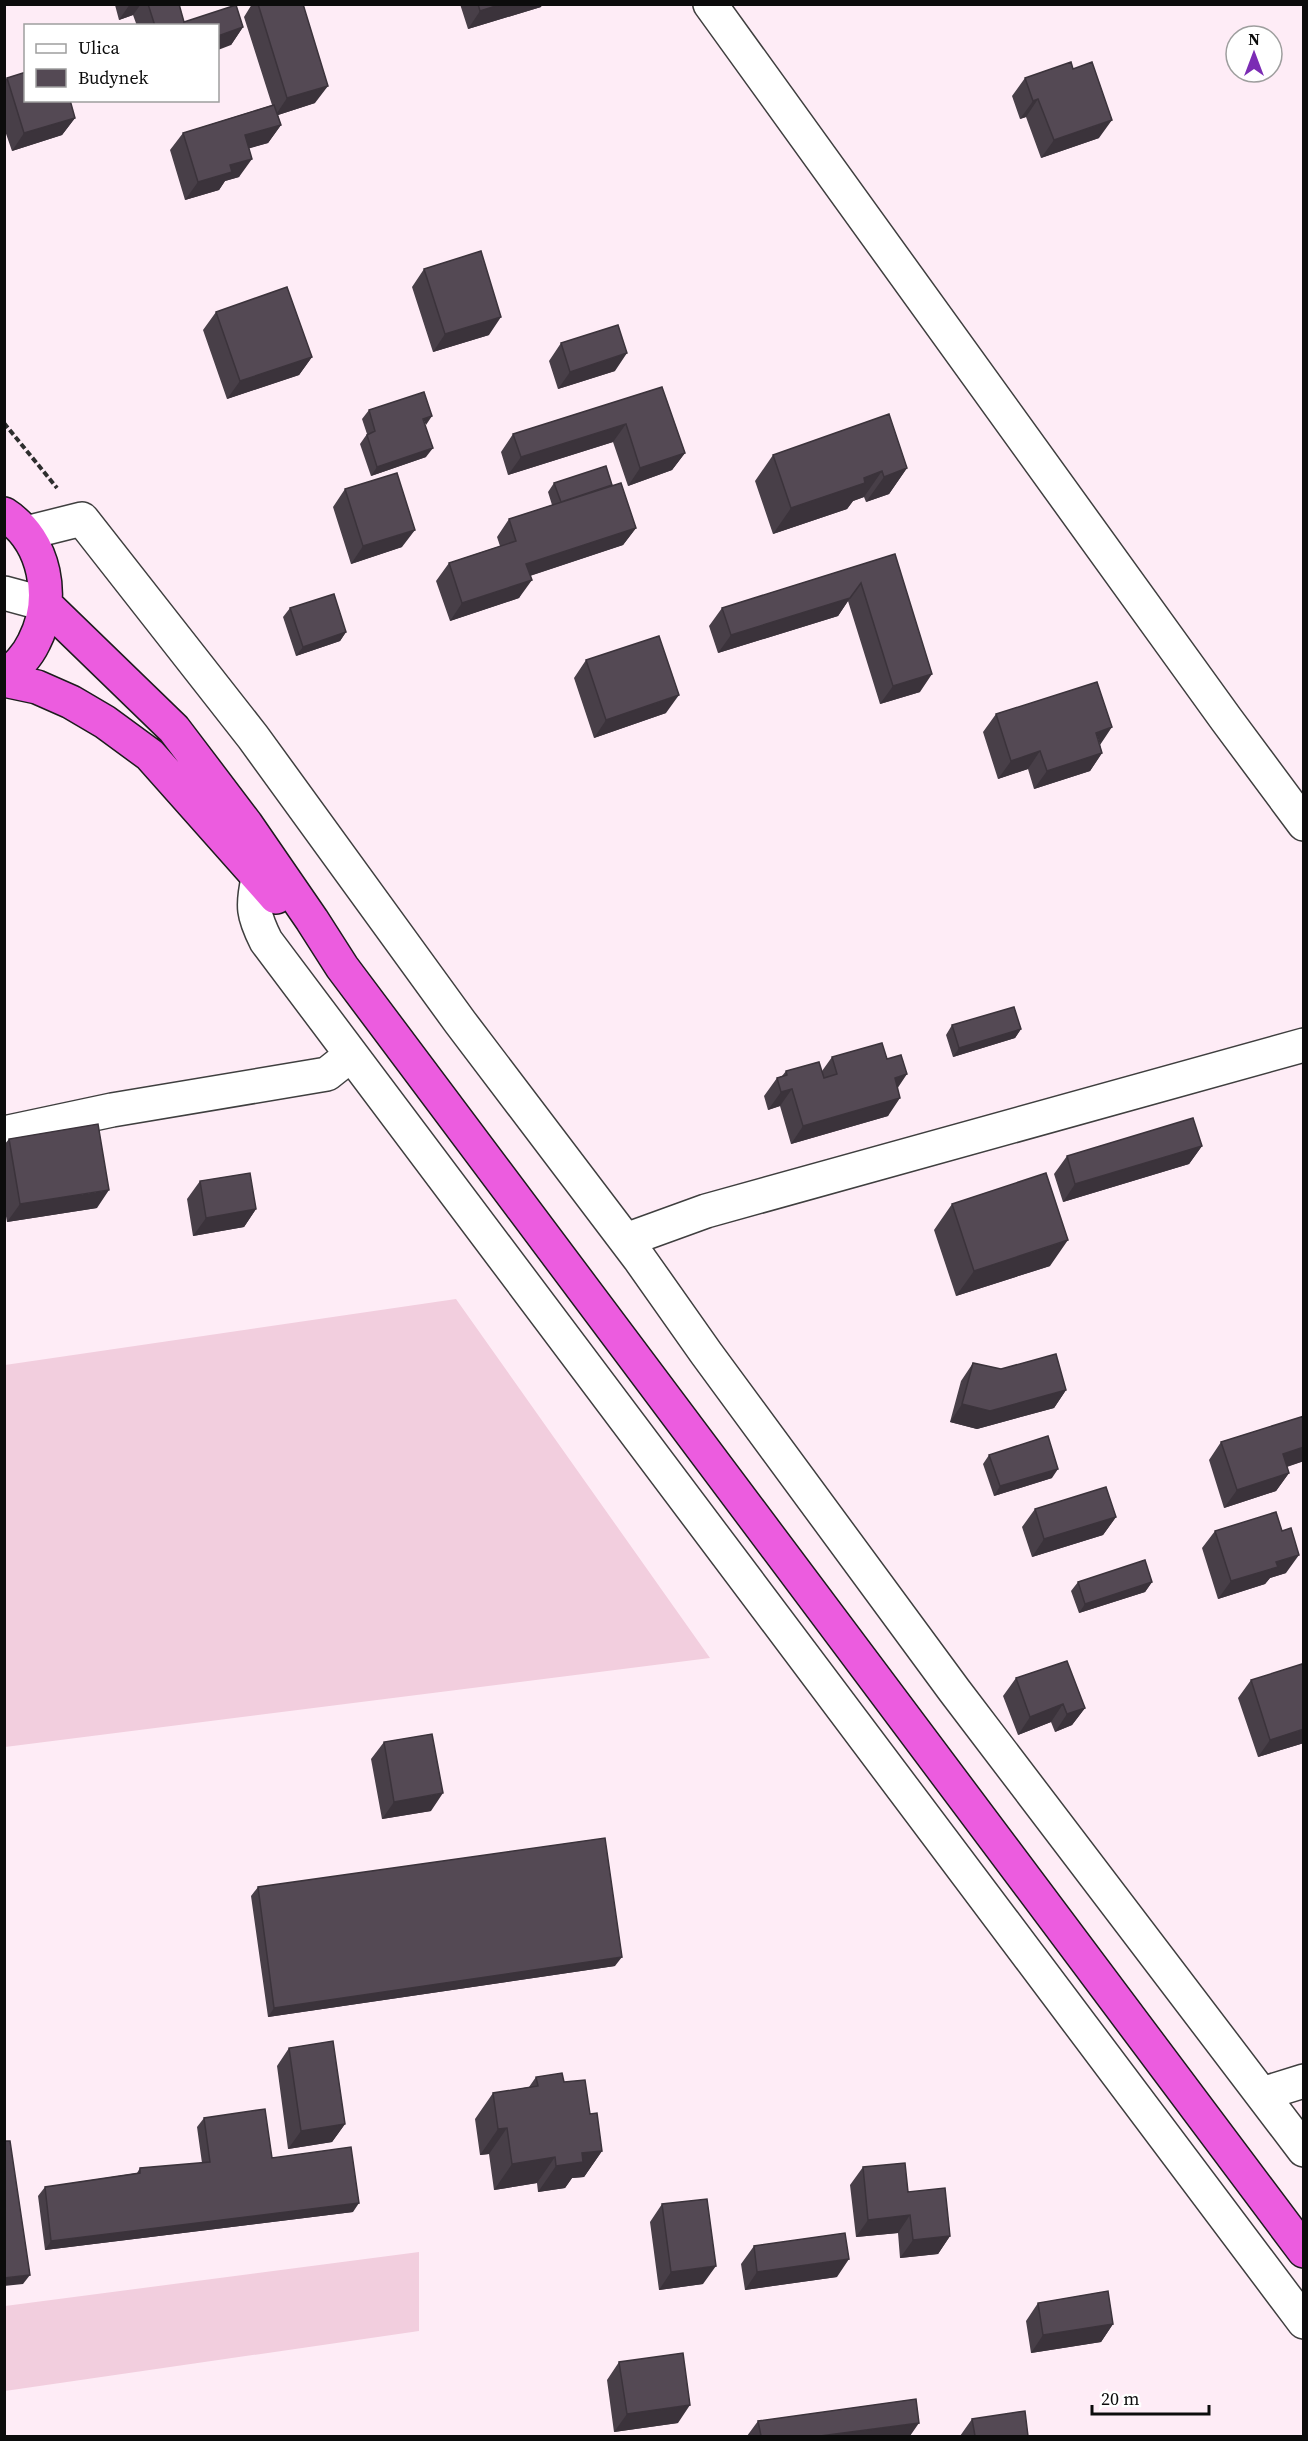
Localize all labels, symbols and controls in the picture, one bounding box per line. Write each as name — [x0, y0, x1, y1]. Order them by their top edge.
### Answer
legend — [24, 24, 219, 102]
north arrow — [1224, 24, 1284, 84]
text: N — [1248, 28, 1260, 50]
text: Ulica — [78, 35, 121, 60]
text: Budynek — [78, 65, 148, 90]
scale bar — [1092, 2378, 1209, 2416]
text: 20 m — [1101, 2386, 1139, 2411]

